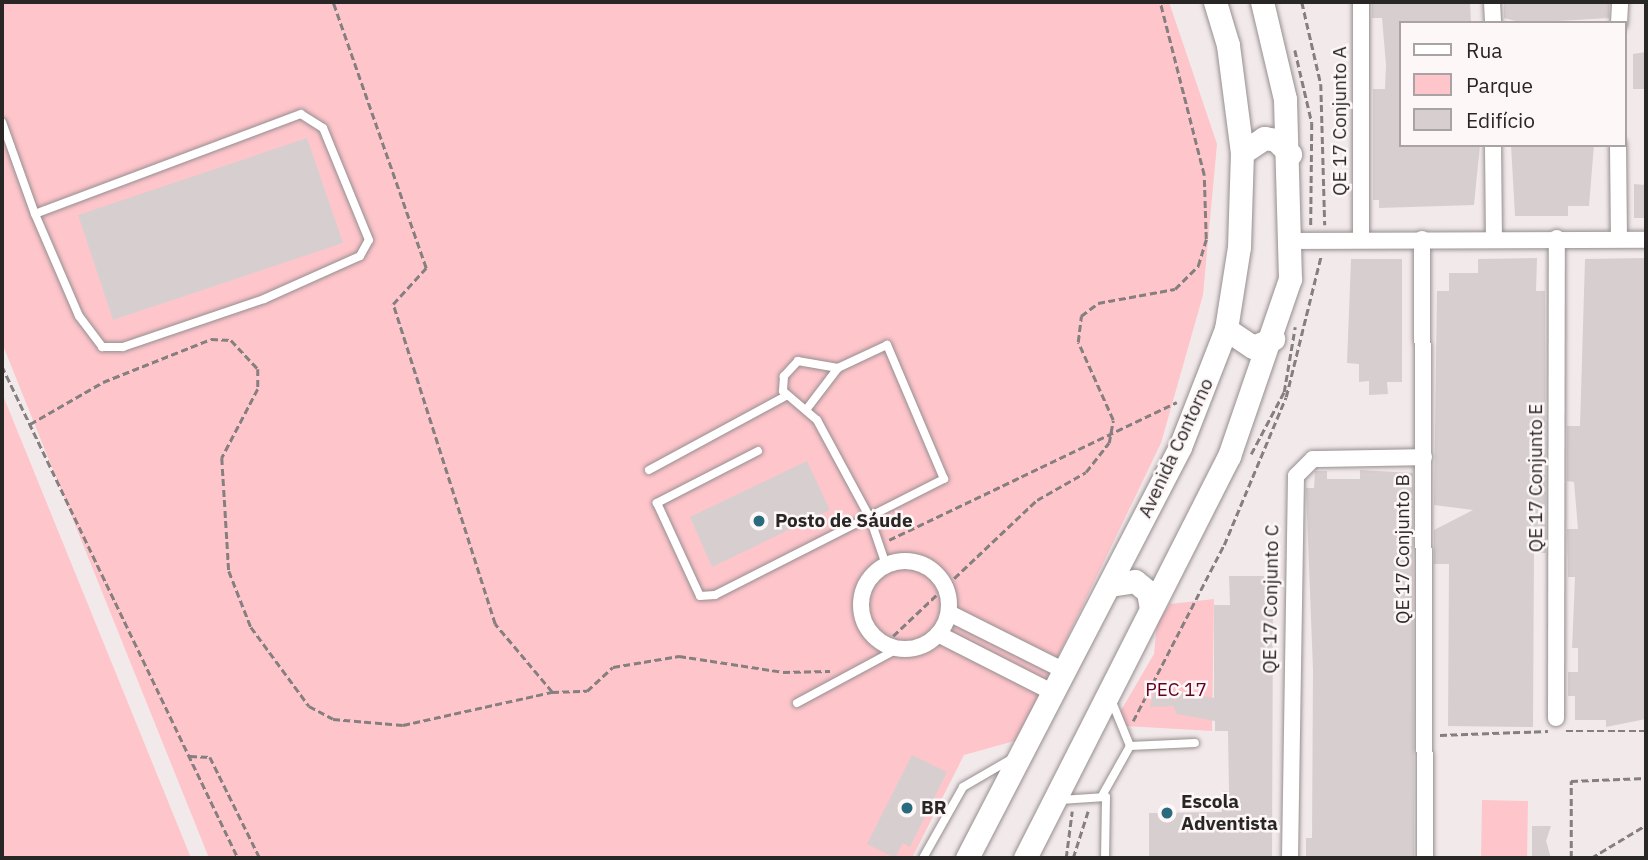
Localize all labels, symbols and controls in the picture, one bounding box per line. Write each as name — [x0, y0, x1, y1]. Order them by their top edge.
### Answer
legend — [1400, 21, 1627, 147]
text: Rua — [1466, 36, 1503, 64]
street label: QE 17 Conjunto A — [1329, 46, 1351, 196]
text: Parque — [1466, 71, 1533, 99]
text: Edifício — [1466, 106, 1535, 134]
street label: Avenida Contorno — [1134, 375, 1218, 521]
street label: QE 17 Conjunto E — [1525, 404, 1547, 552]
street label: QE 17 Conjunto B — [1392, 474, 1414, 624]
place label: Posto de Sáude — [775, 510, 913, 532]
marker: Posto de Sáude — [749, 511, 769, 531]
street label: QE 17 Conjunto C — [1258, 524, 1284, 674]
park label: PEC 17 — [1145, 679, 1207, 701]
place label: Escola Adventista — [1181, 791, 1278, 835]
place label: BR — [921, 797, 946, 819]
marker: BR — [899, 800, 915, 816]
marker: Escola Adventista — [1159, 805, 1175, 821]

